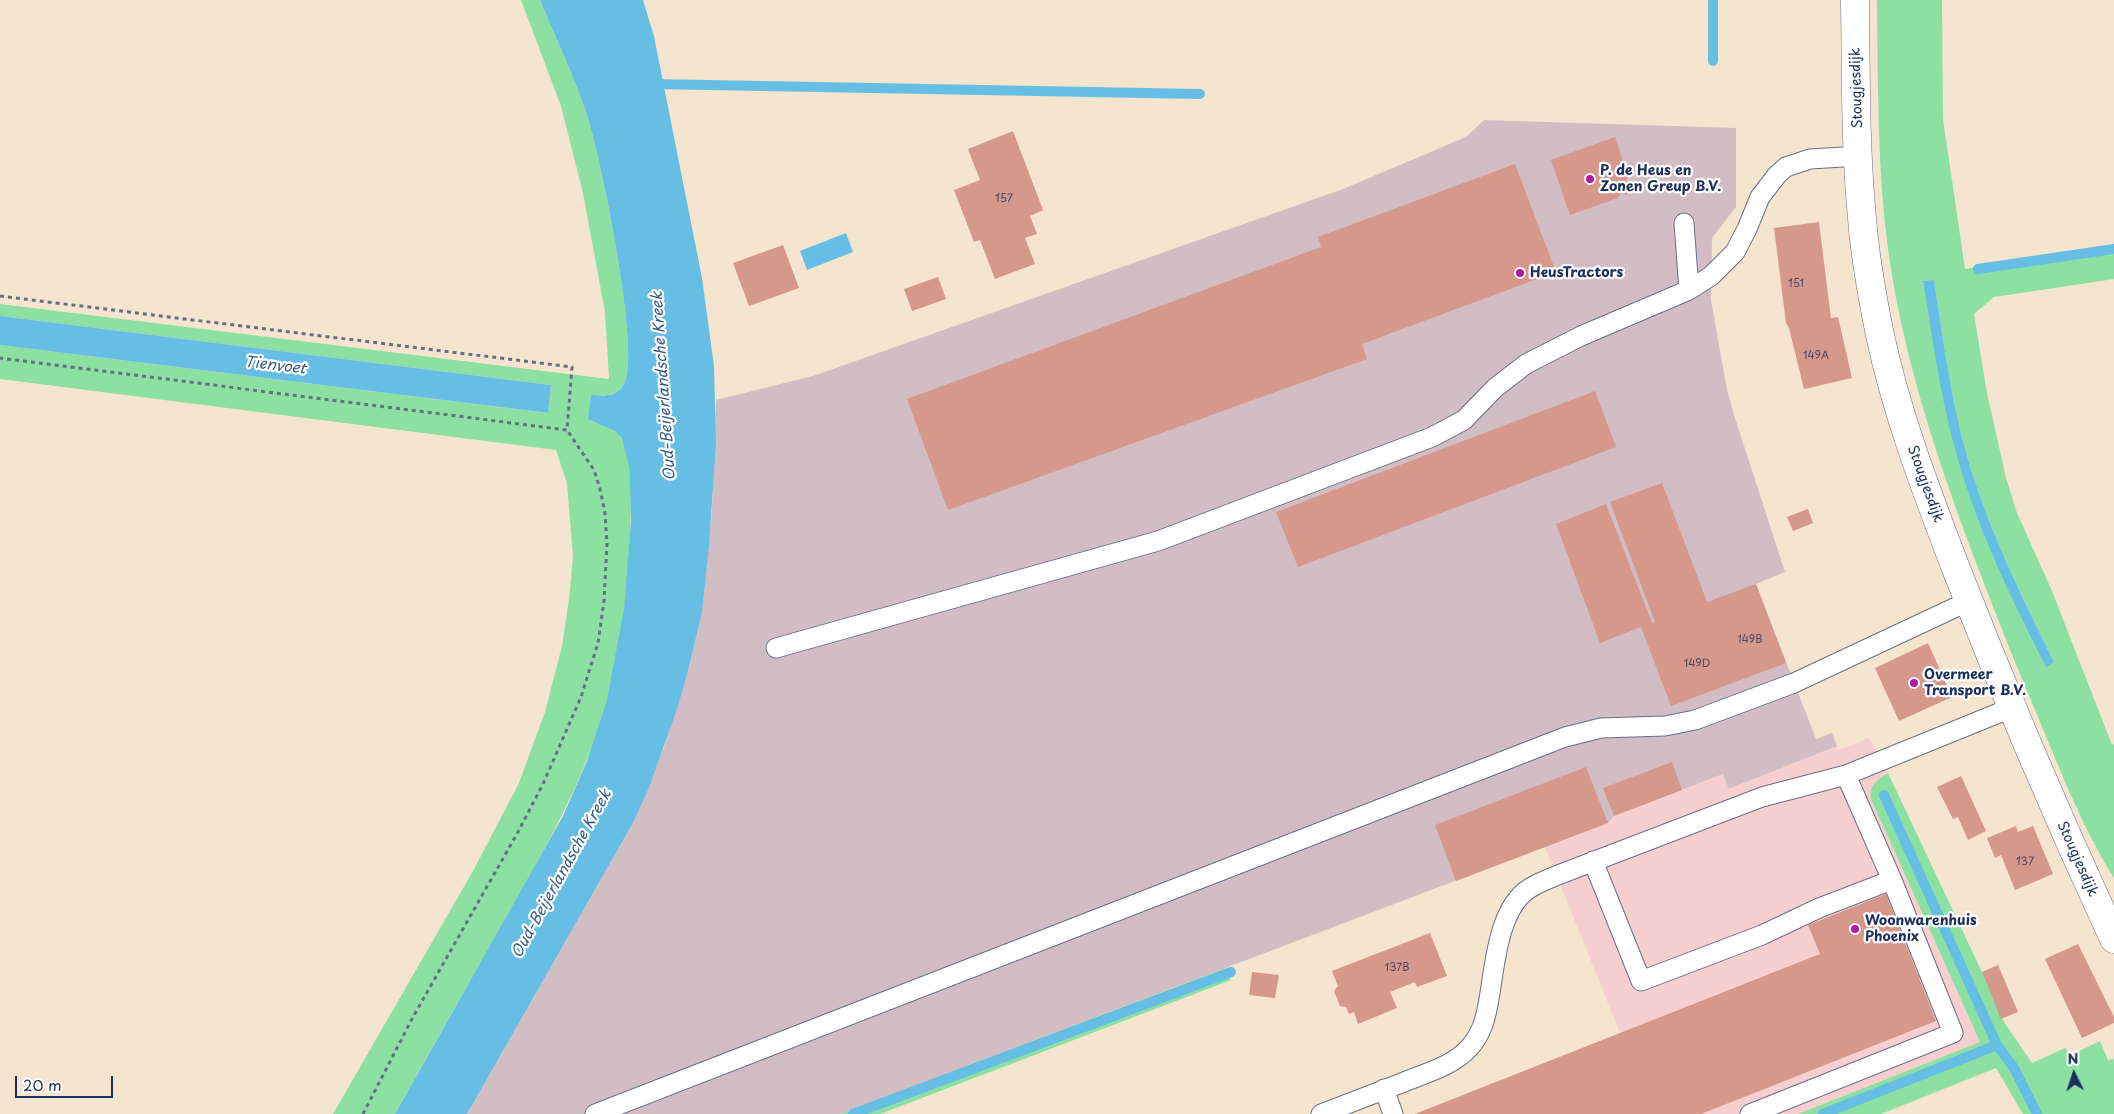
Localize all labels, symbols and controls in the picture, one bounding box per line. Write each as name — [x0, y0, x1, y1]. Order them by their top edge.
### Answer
street label: Stougjesdijk — [1847, 47, 1867, 129]
place label: P. de Heus en Zonen Greup B.V. — [1600, 163, 1721, 196]
marker: P. de Heus en Zonen Greup B.V. — [1584, 173, 1596, 185]
house number: 157 — [995, 192, 1013, 206]
place label: HeusTractors — [1530, 265, 1623, 281]
marker: HeusTractors — [1514, 267, 1526, 279]
house number: 151 — [1788, 277, 1804, 291]
water label: Oud-Beijerlandsche Kreek — [648, 291, 680, 481]
house number: 149A — [1803, 349, 1829, 363]
water label: Tienvoet — [243, 353, 307, 379]
street label: Stougjesdijk — [1903, 443, 1947, 525]
house number: 149B — [1737, 633, 1763, 647]
house number: 149D — [1684, 657, 1710, 671]
place label: Overmeer Transport B.V. — [1924, 667, 2026, 700]
marker: Overmeer Transport B.V. — [1908, 677, 1920, 689]
water label: Oud-Beijerlandsche Kreek — [508, 787, 616, 961]
street label: Stougjesdijk — [2053, 819, 2101, 899]
house number: 137 — [2016, 855, 2034, 869]
place label: Woonwarenhuis Phoenix — [1865, 913, 1977, 946]
marker: Woonwarenhuis Phoenix — [1849, 923, 1861, 935]
house number: 137B — [1385, 961, 1409, 975]
text: N — [2067, 1048, 2079, 1069]
north arrow — [2049, 1049, 2099, 1099]
scale bar — [18, 1066, 115, 1098]
text: 20 m — [23, 1073, 62, 1096]

